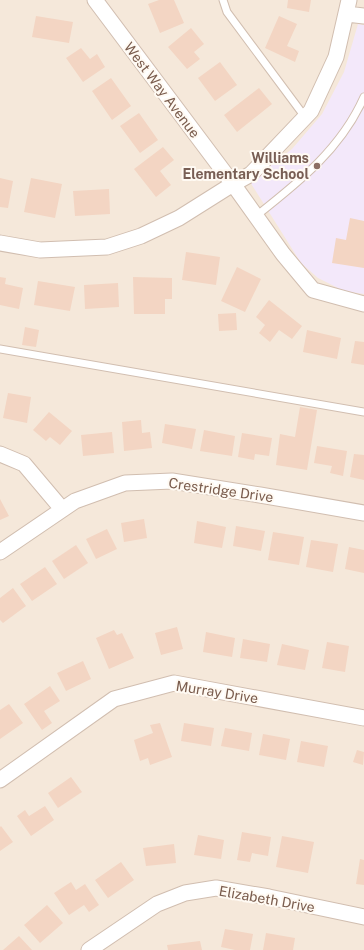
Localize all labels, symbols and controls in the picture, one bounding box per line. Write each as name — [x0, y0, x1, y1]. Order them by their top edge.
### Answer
street label: West Way Avenue — [121, 39, 203, 141]
place label: Williams Elementary School — [182, 150, 309, 182]
marker: Williams Elementary School — [312, 161, 322, 171]
street label: Crestridge Drive — [168, 475, 275, 505]
street label: Murray Drive — [175, 678, 259, 706]
street label: Elizabeth Drive — [218, 883, 316, 915]

